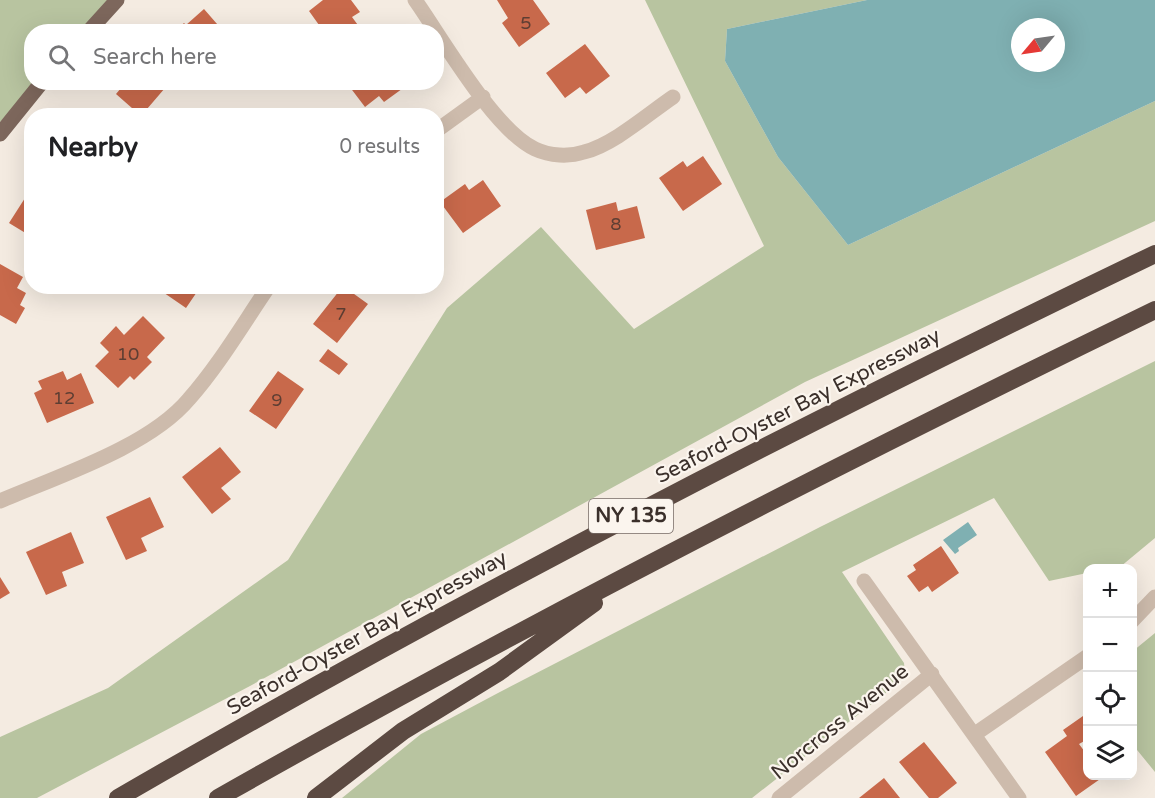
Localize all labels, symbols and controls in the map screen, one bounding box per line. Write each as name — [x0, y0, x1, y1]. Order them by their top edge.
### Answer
house number: 5 — [520, 12, 532, 34]
north arrow — [1011, 18, 1065, 72]
search box — [24, 24, 444, 90]
icon: search — [45, 41, 78, 74]
text: Search here — [93, 44, 217, 70]
text: Nearby — [48, 132, 138, 163]
text: 0 results — [340, 135, 420, 159]
house number: 8 — [610, 213, 622, 235]
house number: 7 — [335, 303, 347, 325]
street label: Seaford-Oyster Bay Expressway — [651, 323, 945, 489]
house number: 10 — [117, 343, 139, 365]
house number: 12 — [53, 387, 75, 409]
house number: 9 — [271, 389, 283, 411]
road number: NY 135 — [589, 499, 673, 533]
street label: Seaford-Oyster Bay Expressway — [223, 545, 511, 721]
map controls — [1083, 564, 1137, 780]
button: + — [1083, 564, 1137, 618]
button: − — [1083, 618, 1137, 672]
street label: Norcross Avenue — [766, 659, 914, 785]
button: locate — [1083, 672, 1137, 726]
button: layers — [1083, 726, 1137, 780]

